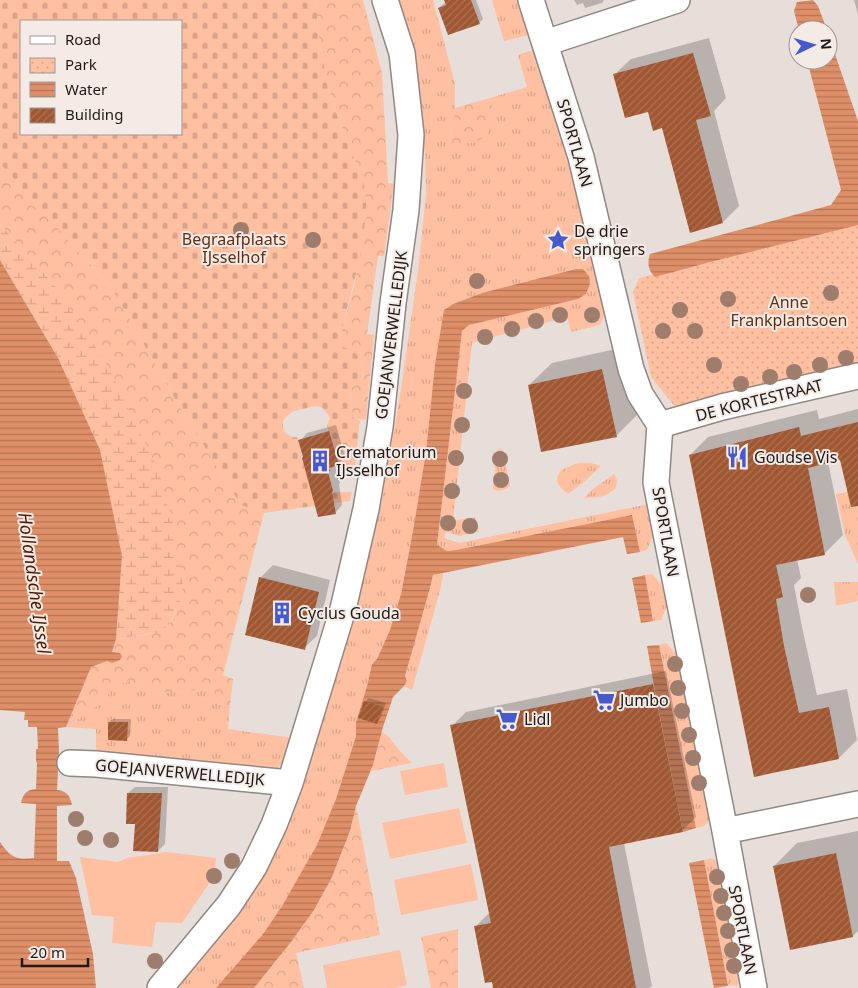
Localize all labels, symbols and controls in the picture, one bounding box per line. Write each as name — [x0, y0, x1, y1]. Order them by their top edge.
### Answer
legend — [20, 20, 182, 135]
north arrow — [788, 20, 838, 70]
text: Road — [65, 29, 101, 49]
text: N — [816, 37, 836, 50]
text: Park — [65, 54, 97, 74]
text: Water — [65, 79, 107, 99]
street label: SPORTLAAN — [552, 96, 598, 190]
text: Building — [65, 104, 123, 124]
place label: De drie springers — [574, 220, 645, 260]
place icon: De drie springers — [545, 227, 571, 253]
park label: Begraafplaats IJsselhof — [182, 228, 286, 268]
street label: GOEJANVERWELLEDIJK — [370, 249, 412, 421]
park label: Anne Frankplantsoen — [731, 291, 847, 331]
street label: DE KORTESTRAAT — [693, 374, 825, 426]
place label: Crematorium IJsselhof — [336, 441, 436, 481]
restaurant icon: Goudse Vis — [724, 444, 750, 470]
place label: Goudse Vis — [754, 446, 837, 468]
building icon: Crematorium IJsselhof — [307, 448, 333, 474]
street label: SPORTLAAN — [647, 485, 685, 579]
water label: Hollandsche IJssel — [13, 511, 57, 656]
building icon: Cyclus Gouda — [269, 600, 295, 626]
place label: Cyclus Gouda — [298, 602, 400, 624]
supermarket icon: Jumbo — [591, 687, 617, 713]
place label: Jumbo — [618, 689, 669, 711]
supermarket icon: Lidl — [494, 706, 520, 732]
place label: Lidl — [524, 708, 550, 730]
street label: GOEJANVERWELLEDIJK — [94, 754, 266, 790]
street label: SPORTLAAN — [724, 883, 762, 977]
scale bar — [22, 936, 89, 968]
text: 20 m — [30, 942, 65, 962]

